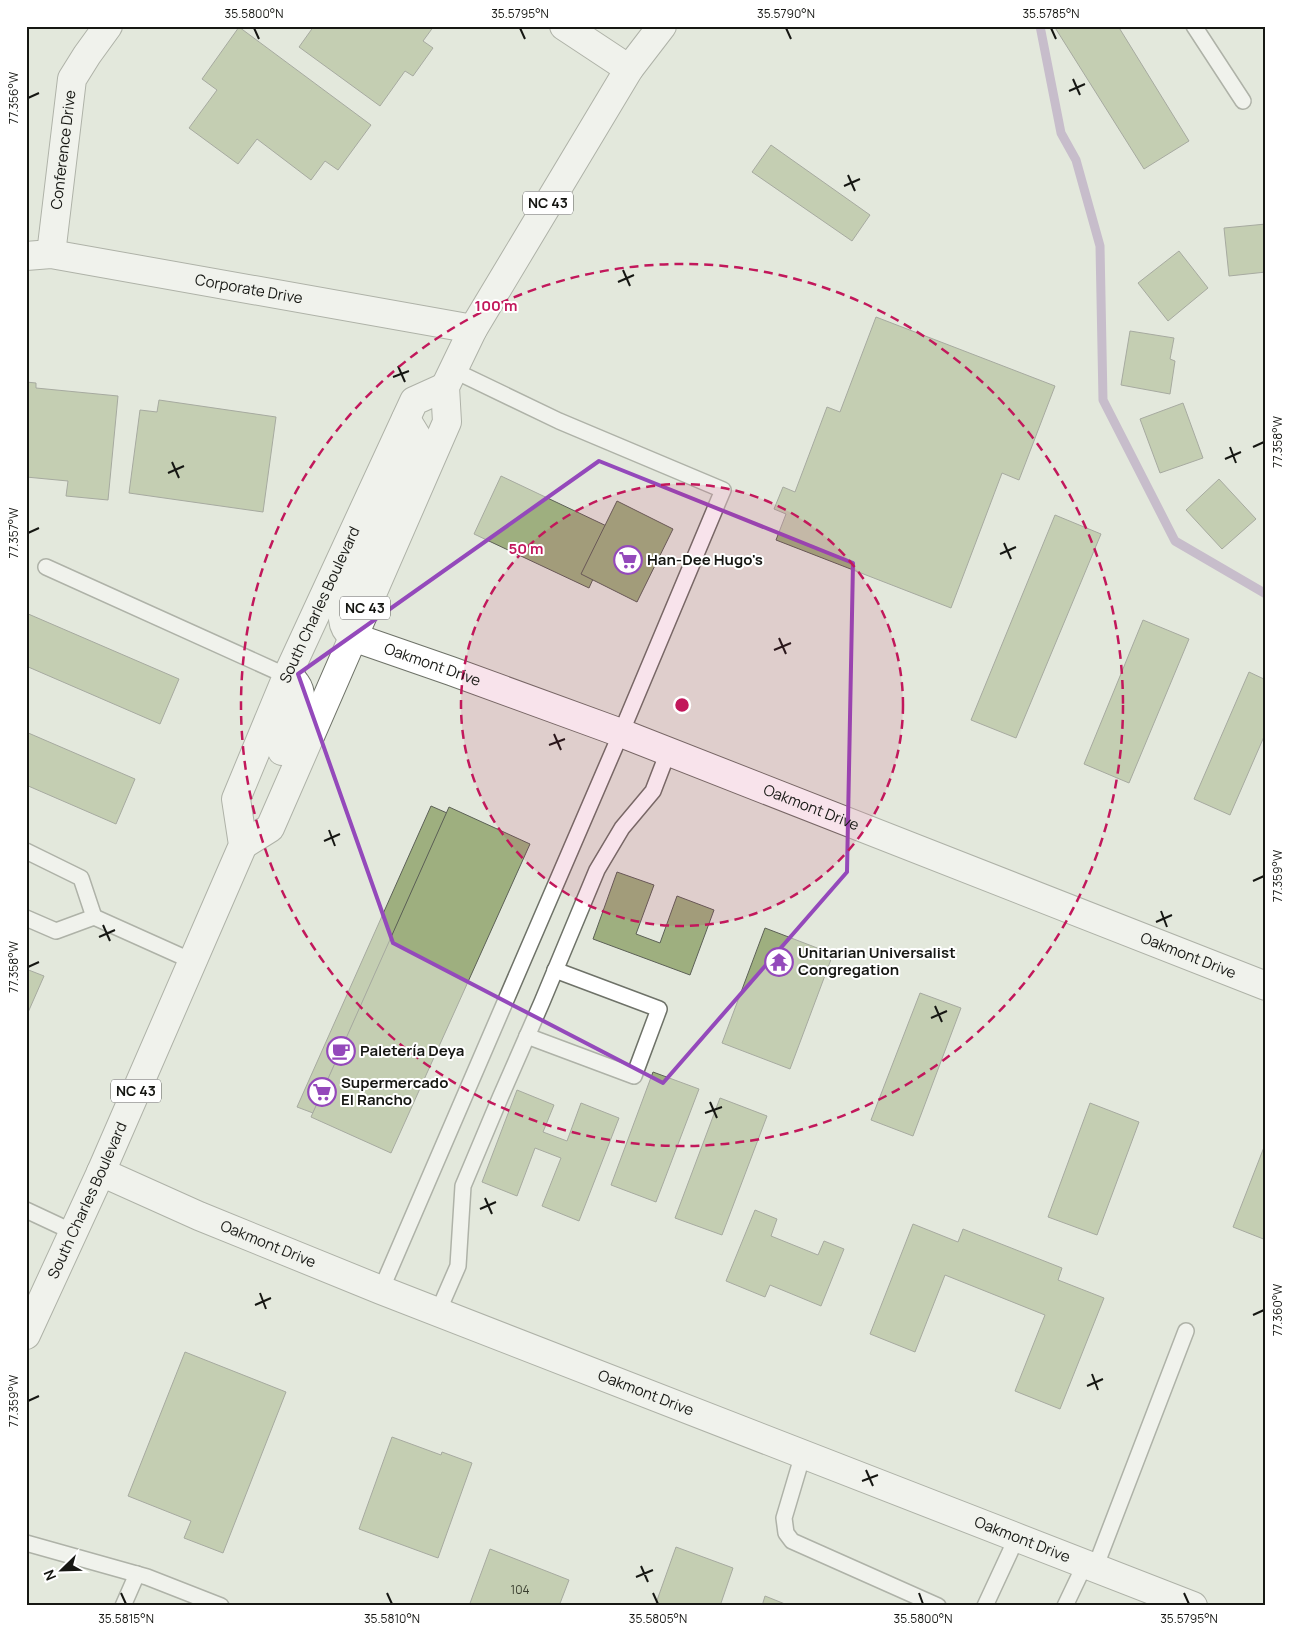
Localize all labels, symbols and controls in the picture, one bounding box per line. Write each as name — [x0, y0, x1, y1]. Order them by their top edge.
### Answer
text: 35.5800°N — [225, 5, 283, 22]
text: 35.5795°N — [491, 5, 549, 22]
text: 35.5790°N — [757, 5, 815, 22]
text: 35.5785°N — [1022, 5, 1080, 22]
text: 77.356°W — [5, 71, 22, 124]
street label: Conference Drive — [45, 89, 81, 211]
road number: NC 43 — [523, 192, 573, 214]
street label: Corporate Drive — [193, 269, 305, 309]
text: 100 m — [475, 295, 517, 316]
text: 77.358°W — [1269, 415, 1286, 468]
text: 77.357°W — [5, 507, 22, 558]
street label: South Charles Boulevard — [274, 523, 365, 686]
text: 50 m — [508, 538, 544, 559]
supermarket icon: Han-Dee Hugo's — [613, 545, 643, 575]
place label: Han-Dee Hugo's — [647, 549, 763, 570]
road number: NC 43 — [340, 596, 390, 620]
street label: Oakmont Drive — [381, 638, 484, 691]
centre of rings — [673, 696, 691, 714]
street label: Oakmont Drive — [760, 779, 863, 835]
text: 77.359°W — [1269, 849, 1286, 902]
street label: Oakmont Drive — [1137, 927, 1240, 983]
text: 77.358°W — [5, 940, 22, 993]
place label: Unitarian Universalist Congregation — [798, 942, 956, 980]
temple icon: Unitarian Universalist Congregation — [764, 947, 794, 977]
cafe icon: Paletería Deya — [326, 1036, 356, 1066]
place label: Paletería Deya — [360, 1040, 464, 1061]
place label: Supermercado El Rancho — [341, 1072, 448, 1110]
supermarket icon: Supermercado El Rancho — [307, 1077, 337, 1107]
road number: NC 43 — [111, 1080, 161, 1102]
street label: South Charles Boulevard — [42, 1118, 132, 1282]
street label: Oakmont Drive — [217, 1215, 319, 1273]
text: 77.360°W — [1269, 1283, 1286, 1336]
street label: Oakmont Drive — [595, 1364, 697, 1421]
text: 77.359°W — [5, 1374, 22, 1427]
street label: Oakmont Drive — [971, 1511, 1074, 1567]
north arrow — [38, 1544, 88, 1594]
text: N — [39, 1567, 60, 1584]
house number: 104 — [510, 1581, 530, 1598]
text: 35.5815°N — [98, 1610, 154, 1627]
text: 35.5810°N — [364, 1610, 420, 1627]
text: 35.5805°N — [629, 1610, 687, 1627]
text: 35.5800°N — [894, 1610, 952, 1627]
text: 35.5795°N — [1160, 1610, 1218, 1627]

